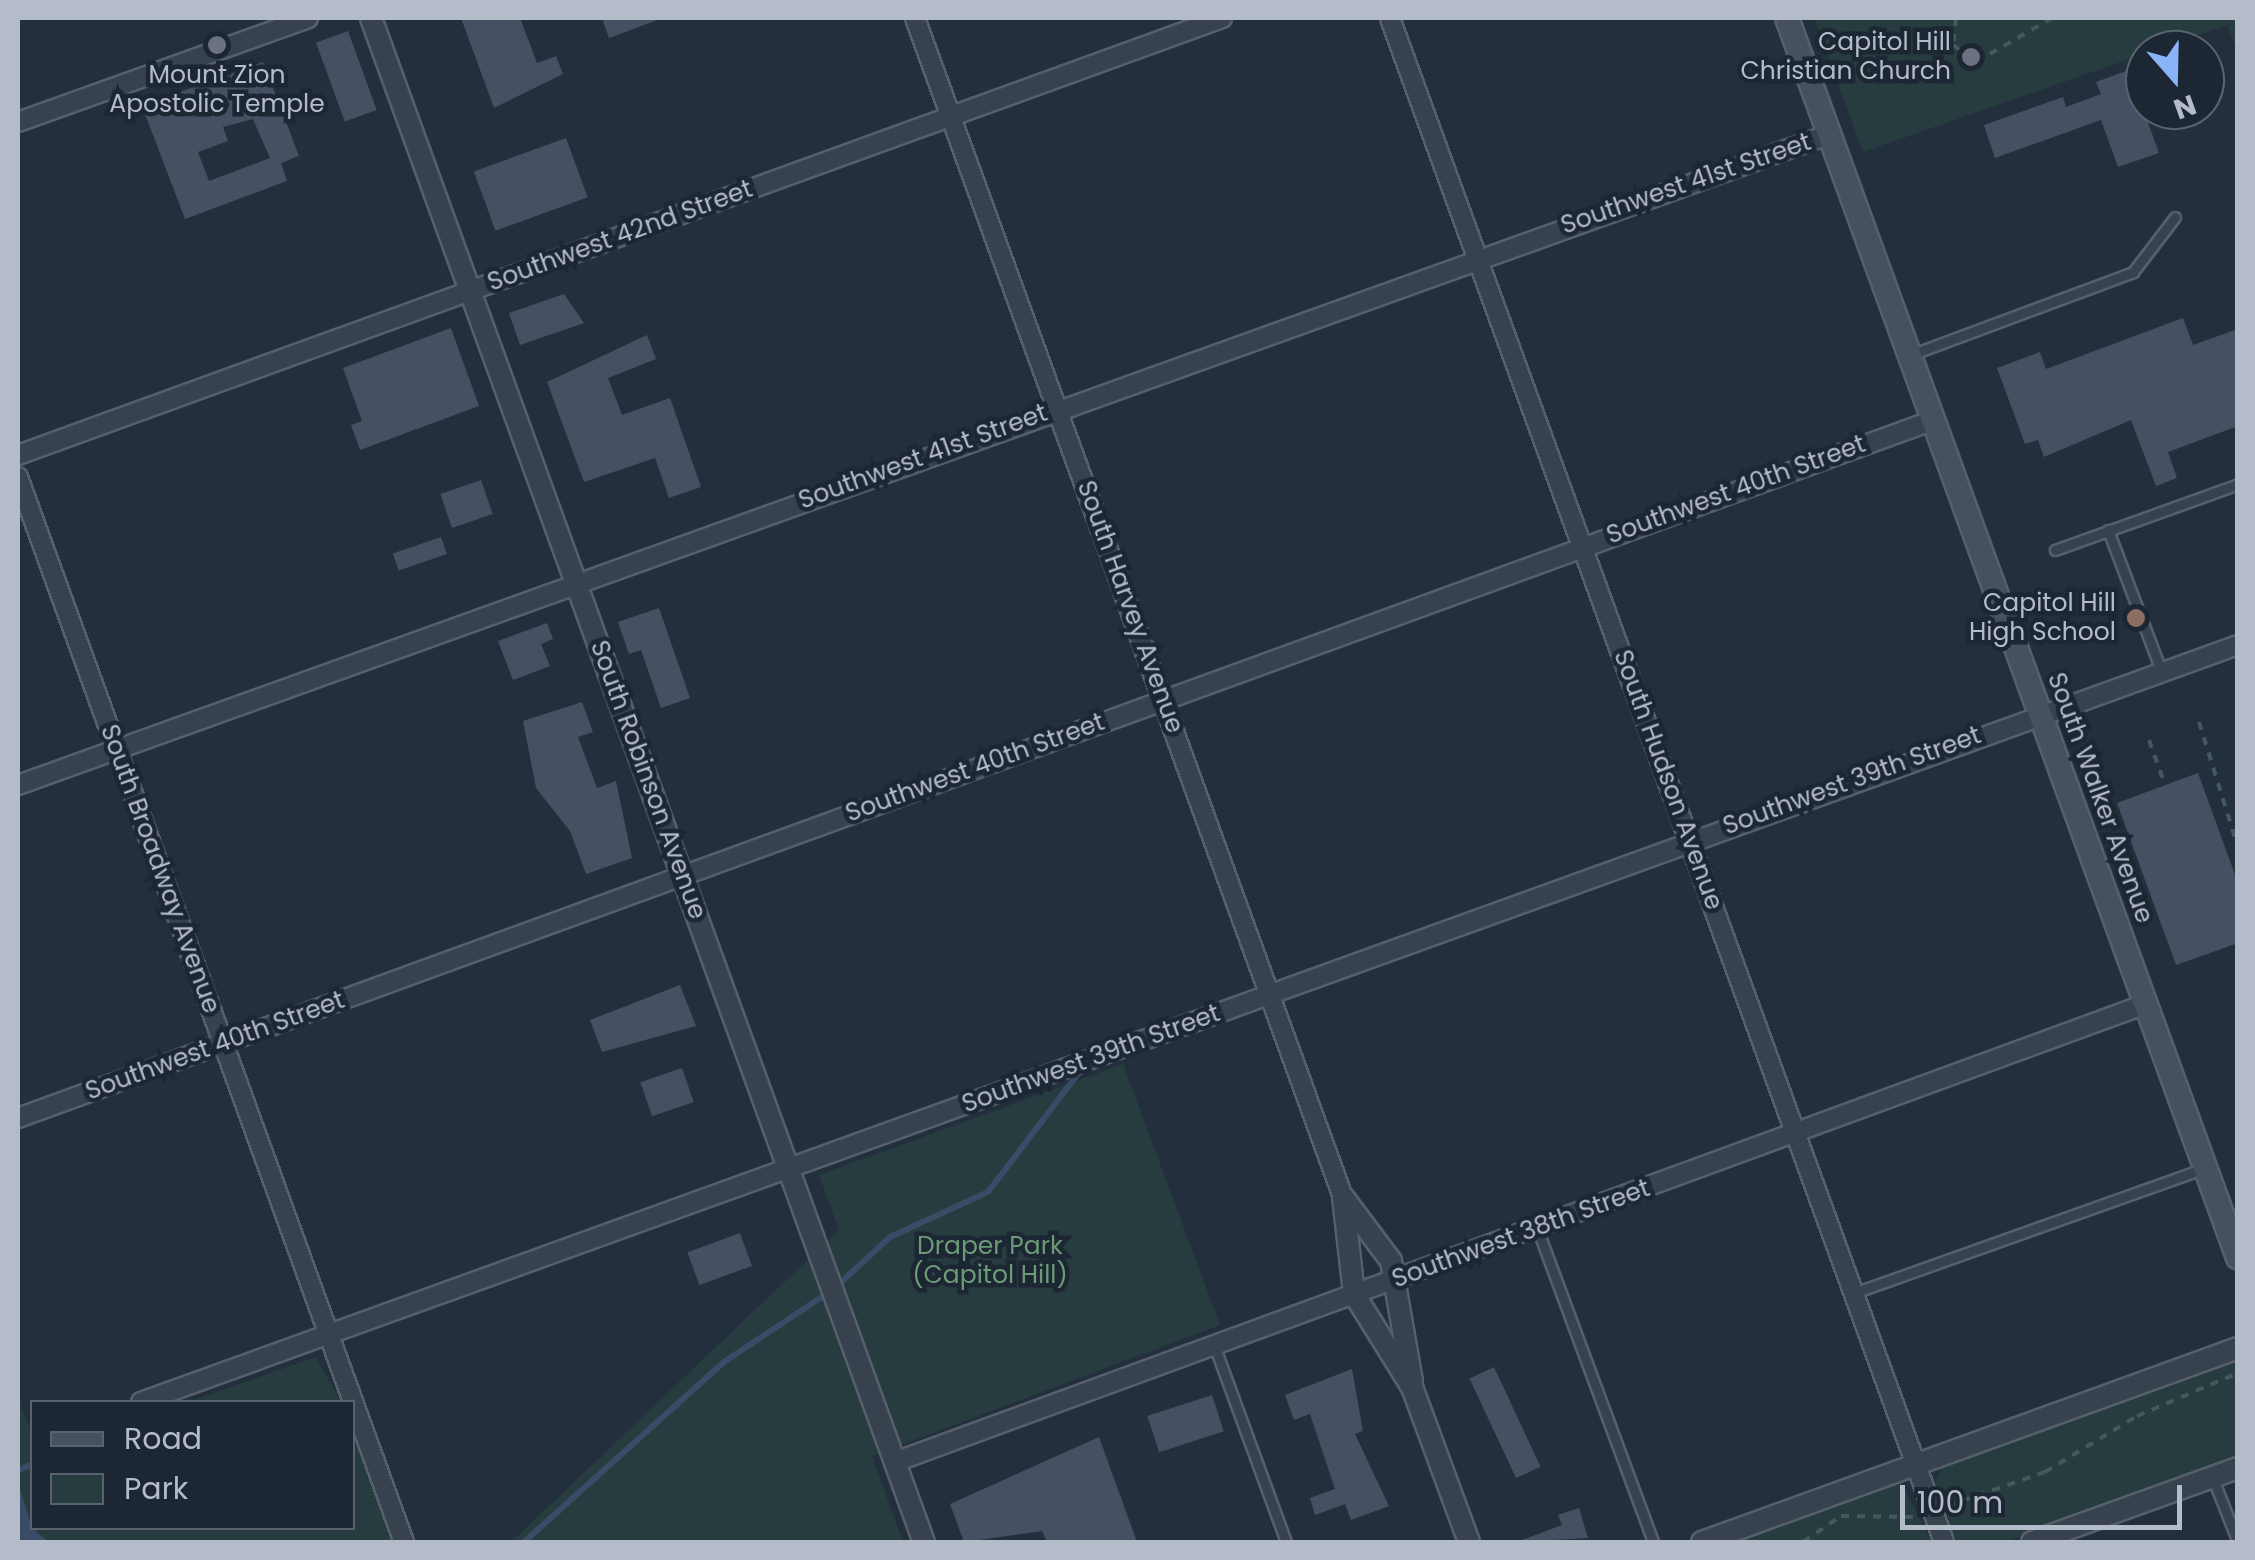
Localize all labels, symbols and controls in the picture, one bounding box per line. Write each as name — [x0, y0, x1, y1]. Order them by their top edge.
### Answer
place label: Capitol Hill Christian Church — [1741, 28, 1951, 87]
north arrow — [2125, 30, 2225, 130]
marker: Mount Zion Apostolic Temple — [206, 34, 228, 56]
marker: Capitol Hill Christian Church — [1960, 46, 1982, 68]
place label: Mount Zion Apostolic Temple — [109, 61, 325, 120]
text: N — [2168, 85, 2201, 129]
street label: Southwest 41st Street — [1557, 127, 1815, 241]
street label: Southwest 42nd Street — [484, 174, 756, 298]
street label: Southwest 41st Street — [795, 398, 1051, 516]
street label: Southwest 40th Street — [1603, 429, 1869, 551]
street label: South Harvey Avenue — [1070, 477, 1190, 737]
place label: Capitol Hill High School — [1969, 589, 2116, 648]
marker: Capitol Hill High School — [2125, 607, 2147, 629]
street label: South Robinson Avenue — [584, 637, 712, 923]
street label: South Hudson Avenue — [1607, 646, 1729, 914]
street label: South Walker Avenue — [2041, 669, 2159, 927]
street label: Southwest 40th Street — [842, 707, 1108, 829]
street label: Southwest 39th Street — [1719, 720, 1985, 842]
street label: South Broadway Avenue — [94, 721, 226, 1017]
street label: Southwest 40th Street — [82, 985, 348, 1107]
street label: Southwest 39th Street — [958, 998, 1224, 1120]
street label: Southwest 38th Street — [1388, 1173, 1654, 1295]
park label: Draper Park (Capitol Hill) — [912, 1232, 1068, 1291]
legend — [30, 1400, 355, 1530]
text: Road — [124, 1417, 202, 1460]
scale bar — [1905, 1465, 2188, 1527]
text: Park — [124, 1467, 188, 1510]
text: 100 m — [1917, 1481, 2003, 1524]

